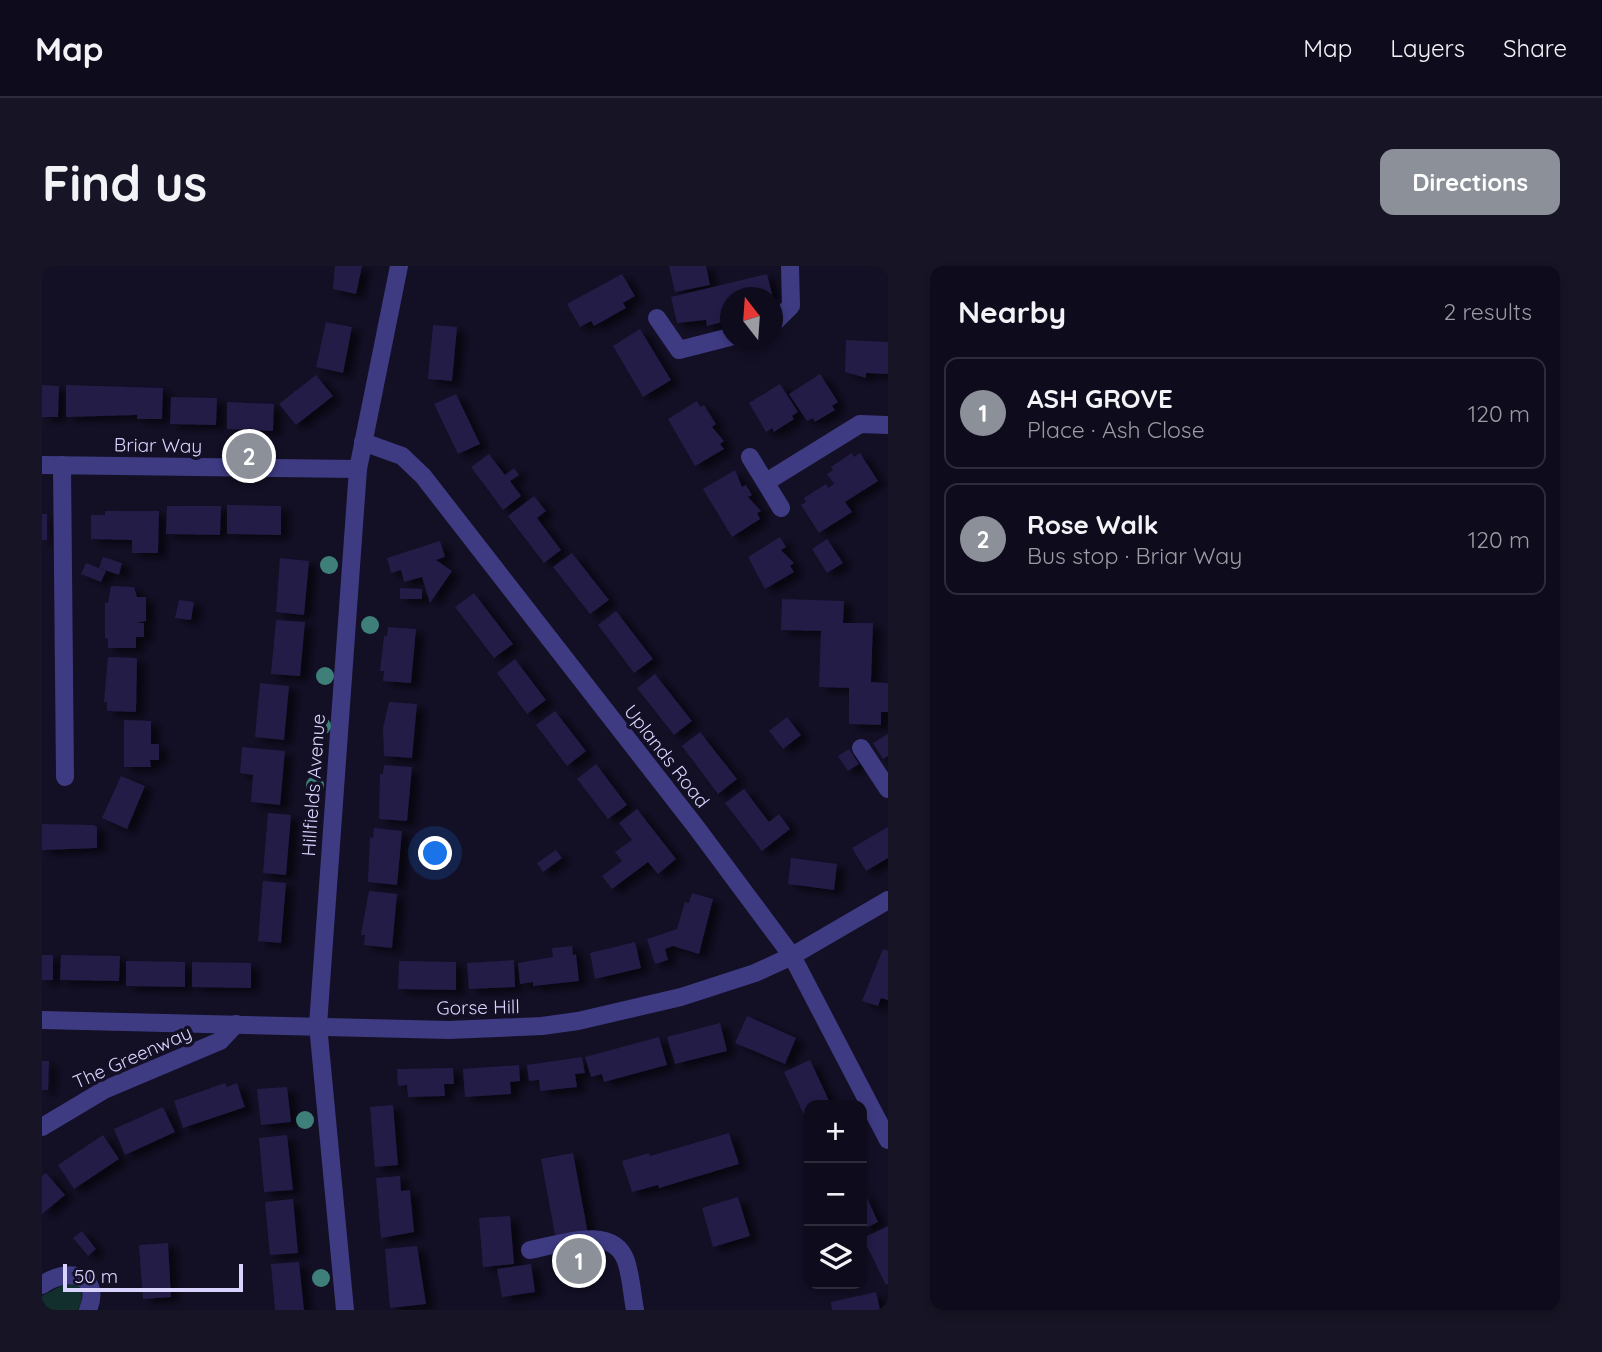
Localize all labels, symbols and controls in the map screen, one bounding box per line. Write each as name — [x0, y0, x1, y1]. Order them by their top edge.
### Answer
text: Map — [35, 28, 103, 69]
text: Map — [1303, 33, 1352, 63]
text: Layers — [1390, 33, 1465, 63]
text: Share — [1503, 33, 1567, 63]
button: Directions — [1380, 149, 1560, 215]
text: Find us — [42, 152, 207, 213]
north arrow — [720, 287, 783, 350]
text: Nearby — [958, 293, 1066, 331]
text: 2 results — [1443, 297, 1532, 326]
text: ASH GROVE — [1027, 382, 1173, 415]
text: 1 — [979, 399, 987, 428]
text: 120 m — [1468, 399, 1530, 428]
text: Place · Ash Close — [1027, 415, 1205, 444]
pin: 2 — [226, 430, 272, 482]
street label: Briar Way — [114, 432, 202, 458]
text: Rose Walk — [1027, 508, 1159, 541]
text: 2 — [976, 525, 990, 554]
text: 120 m — [1468, 525, 1530, 554]
text: Bus stop · Briar Way — [1027, 541, 1242, 570]
street label: Uplands Road — [619, 699, 715, 813]
street label: Hillfields Avenue — [296, 713, 330, 857]
your location — [418, 836, 452, 870]
street label: Gorse Hill — [436, 994, 520, 1020]
street label: The Greenway — [69, 1020, 195, 1094]
map controls — [804, 1100, 867, 1289]
button: + — [804, 1100, 867, 1163]
button: − — [804, 1163, 867, 1226]
button: layers — [804, 1226, 867, 1289]
pin: 1 — [556, 1235, 602, 1287]
scale bar — [63, 1261, 243, 1293]
text: 50 m — [74, 1264, 118, 1288]

